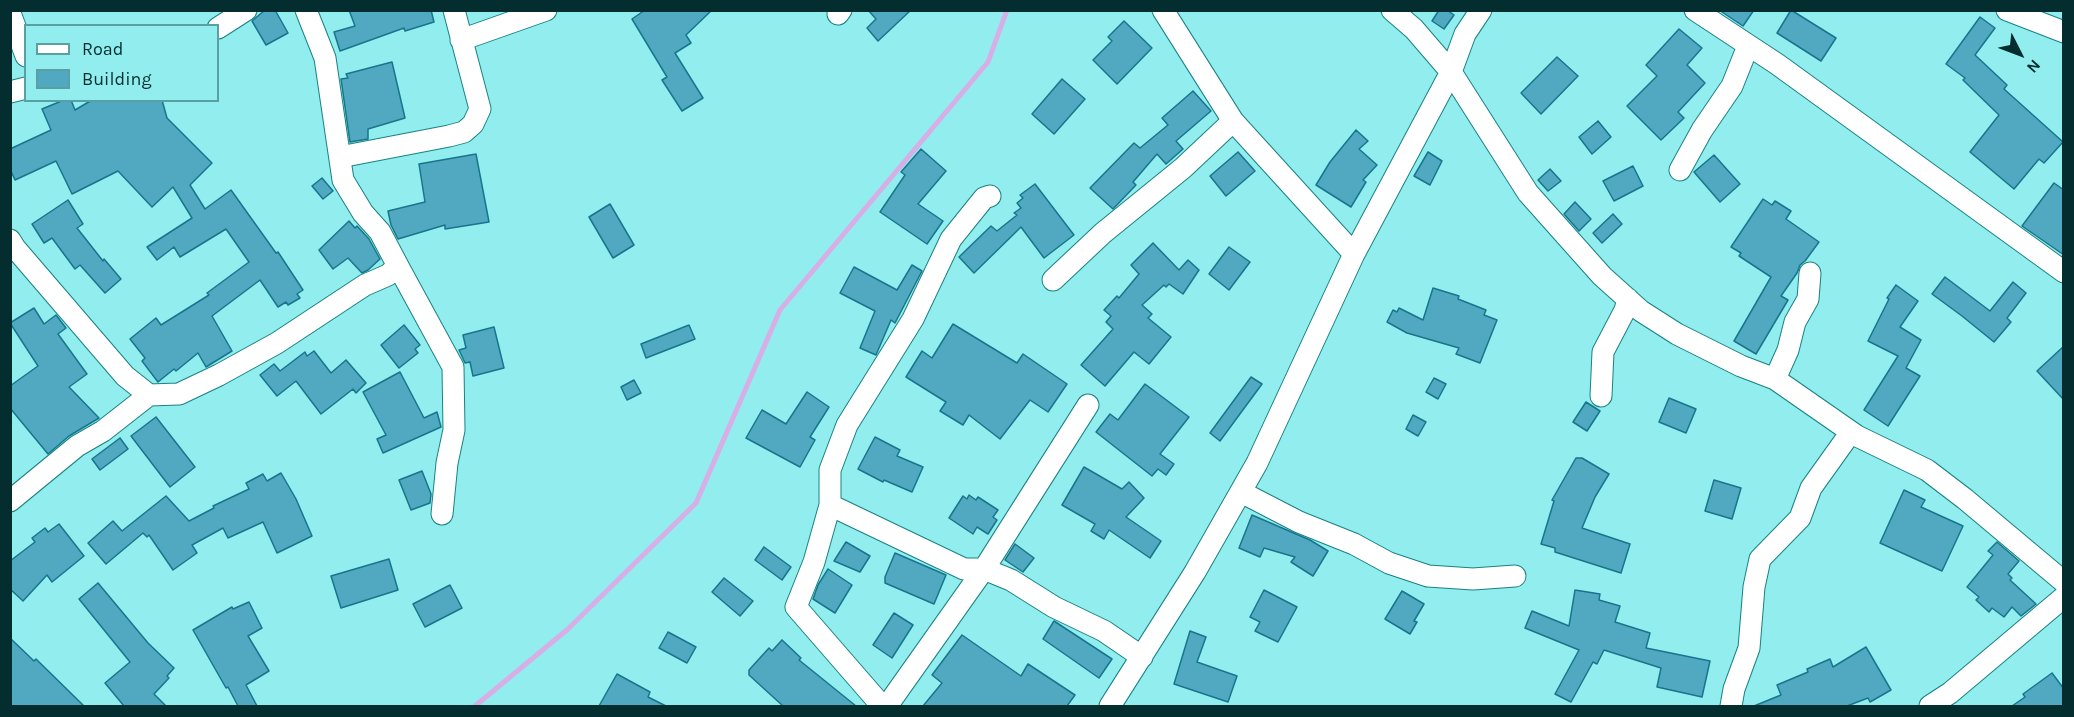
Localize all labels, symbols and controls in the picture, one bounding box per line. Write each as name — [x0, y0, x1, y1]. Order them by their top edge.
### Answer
legend — [24, 24, 219, 102]
north arrow — [1990, 24, 2050, 84]
text: Road — [82, 38, 123, 60]
text: N — [2023, 56, 2045, 77]
text: Building — [82, 68, 152, 90]

